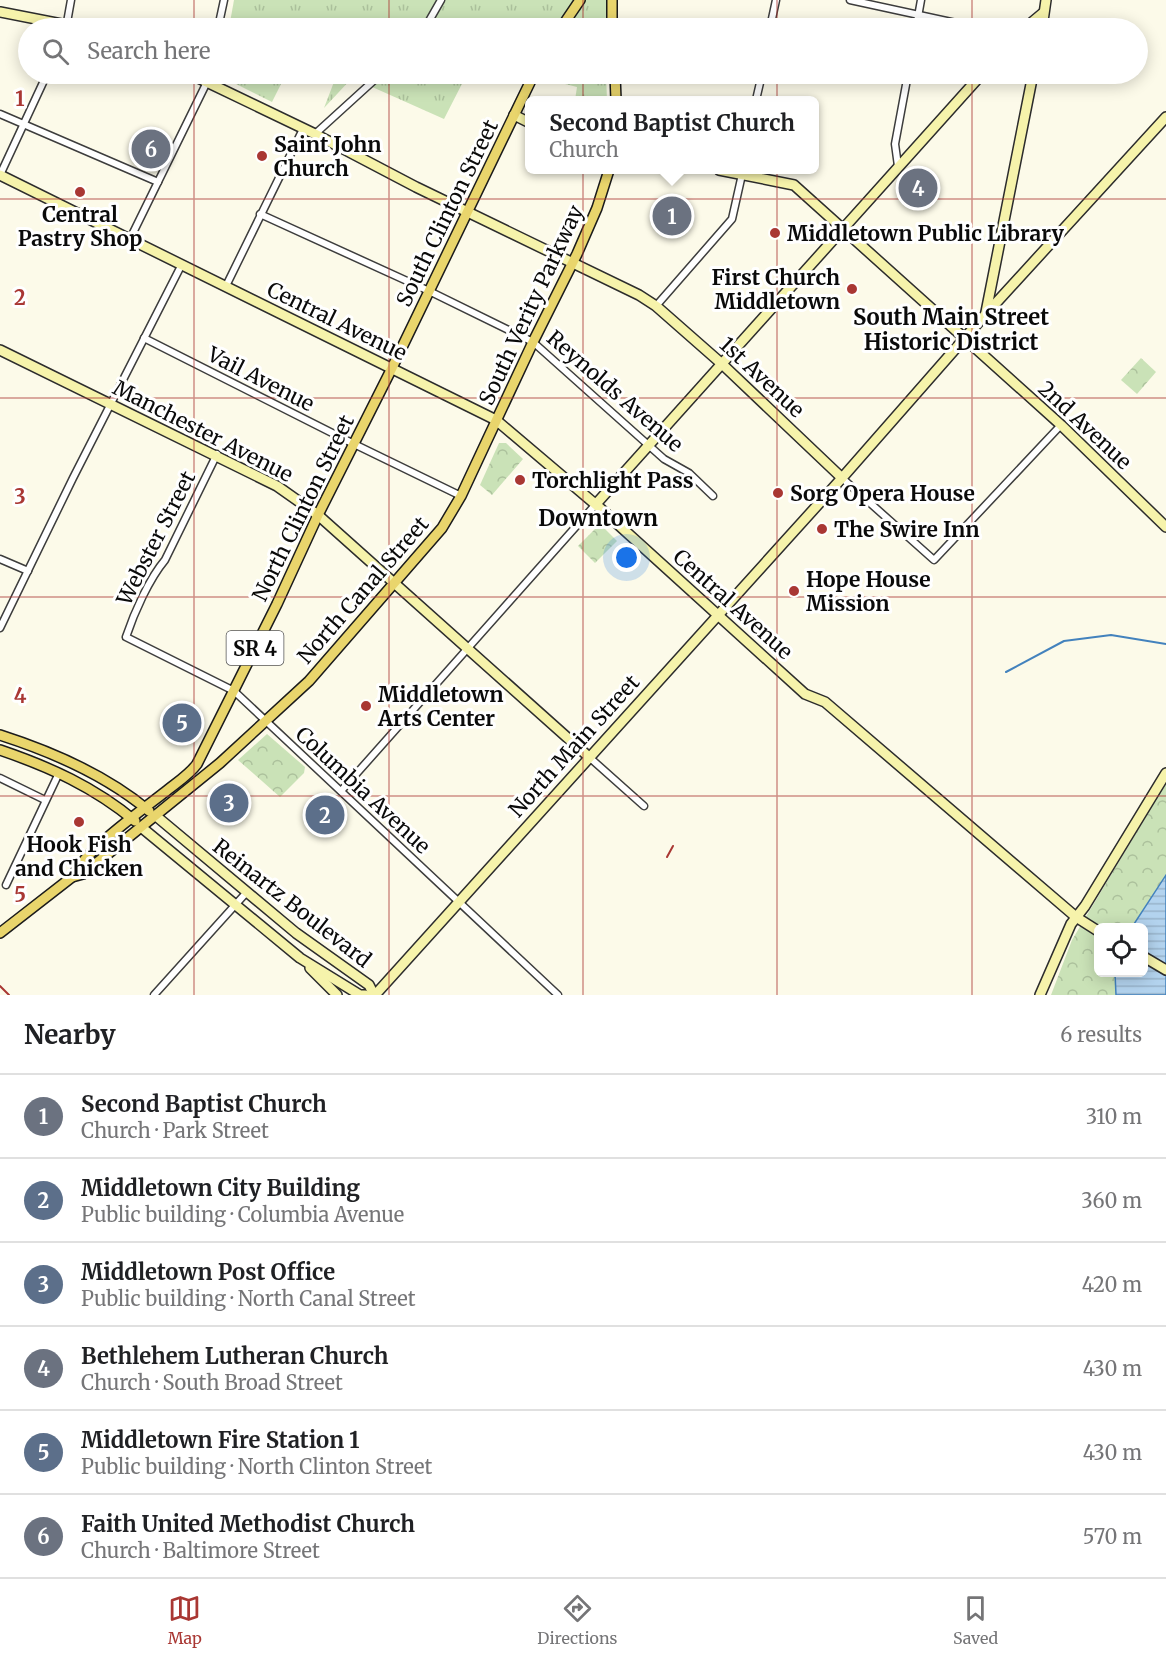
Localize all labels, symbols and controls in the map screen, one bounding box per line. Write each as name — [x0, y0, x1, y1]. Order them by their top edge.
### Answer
search box — [18, 18, 1148, 84]
icon: search — [39, 35, 72, 68]
text: Search here — [87, 37, 210, 65]
text: 1 — [15, 86, 25, 111]
popup — [525, 96, 819, 174]
text: Second Baptist Church — [549, 109, 795, 137]
street label: South Clinton Street — [390, 115, 504, 311]
pin: 6 — [132, 126, 170, 172]
place label: Saint John Church — [274, 131, 382, 182]
text: Church — [549, 137, 619, 162]
marker: Saint John Church — [255, 149, 269, 163]
pin: 4 — [898, 166, 938, 210]
marker: Central Pastry Shop — [73, 185, 87, 199]
pin: 1 — [652, 194, 692, 238]
street label: South Verity Parkway — [473, 200, 590, 409]
place label: Central Pastry Shop — [18, 201, 142, 252]
place label: Middletown Public Library — [787, 220, 1064, 247]
marker: Middletown Public Library — [768, 226, 782, 240]
place label: First Church Middletown — [712, 264, 840, 315]
street label: Central Avenue — [263, 276, 411, 366]
marker: First Church Middletown — [845, 282, 859, 296]
text: 2 — [14, 285, 26, 310]
district label: South Main Street Historic District — [853, 303, 1049, 356]
street label: Reynolds Avenue — [541, 324, 689, 458]
street label: 1st Avenue — [714, 331, 810, 423]
street label: Vail Avenue — [202, 340, 319, 417]
street label: Manchester Avenue — [109, 374, 298, 488]
street label: 2nd Avenue — [1033, 375, 1137, 475]
street label: North Clinton Street — [246, 410, 360, 606]
street label: Webster Street — [110, 466, 201, 611]
place label: Torchlight Pass — [532, 467, 694, 494]
marker: Torchlight Pass — [513, 473, 527, 487]
place label: Sorg Opera House — [790, 480, 975, 507]
text: 3 — [14, 484, 26, 509]
marker: Sorg Opera House — [771, 486, 785, 500]
district label: Downtown — [538, 504, 658, 532]
street label: North Canal Street — [292, 511, 434, 669]
place label: The Swire Inn — [834, 516, 979, 543]
marker: The Swire Inn — [815, 522, 829, 536]
your location — [612, 543, 641, 572]
street label: Central Avenue — [667, 543, 799, 665]
place label: Hope House Mission — [806, 566, 931, 617]
marker: Hope House Mission — [787, 584, 801, 598]
road number: SR 4 — [226, 631, 284, 665]
street label: North Main Street — [503, 669, 645, 823]
place label: Middletown Arts Center — [377, 681, 504, 732]
text: 4 — [14, 683, 27, 708]
marker: Middletown Arts Center — [359, 699, 373, 713]
pin: 5 — [162, 700, 201, 746]
street label: Columbia Avenue — [290, 721, 436, 859]
pin: 3 — [210, 780, 248, 826]
pin: 2 — [306, 792, 344, 838]
marker: Hook Fish and Chicken — [72, 815, 86, 829]
place label: Hook Fish and Chicken — [15, 831, 143, 882]
street label: Reinartz Boulevard — [207, 833, 377, 973]
text: 5 — [14, 882, 26, 907]
map controls — [1094, 923, 1148, 977]
button: locate — [1094, 923, 1148, 977]
text: Nearby — [24, 1018, 116, 1051]
text: 6 results — [1060, 1022, 1142, 1047]
text: Second Baptist Church — [81, 1090, 327, 1118]
text: 1 — [39, 1104, 48, 1129]
text: 310 m — [1086, 1104, 1142, 1129]
text: Church · Park Street — [81, 1118, 269, 1143]
text: Middletown City Building — [81, 1174, 360, 1202]
text: 2 — [38, 1188, 49, 1213]
text: 360 m — [1081, 1188, 1142, 1213]
text: Public building · Columbia Avenue — [81, 1202, 404, 1227]
text: Middletown Post Office — [81, 1258, 335, 1286]
text: 3 — [38, 1272, 49, 1297]
text: 420 m — [1082, 1272, 1142, 1297]
text: Public building · North Canal Street — [81, 1286, 416, 1311]
text: Bethlehem Lutheran Church — [81, 1342, 388, 1370]
text: 4 — [37, 1356, 50, 1381]
text: 430 m — [1083, 1356, 1142, 1381]
text: Church · South Broad Street — [81, 1370, 343, 1395]
text: Middletown Fire Station 1 — [81, 1426, 360, 1454]
text: 5 — [38, 1440, 49, 1465]
text: 430 m — [1083, 1440, 1142, 1465]
text: Public building · North Clinton Street — [81, 1454, 432, 1479]
text: Faith United Methodist Church — [81, 1510, 415, 1538]
text: 6 — [37, 1524, 50, 1549]
text: 570 m — [1083, 1524, 1142, 1549]
text: Church · Baltimore Street — [81, 1538, 320, 1563]
tab: Map — [168, 1592, 202, 1648]
tab: Directions — [537, 1592, 617, 1648]
tab: Saved — [953, 1592, 998, 1648]

